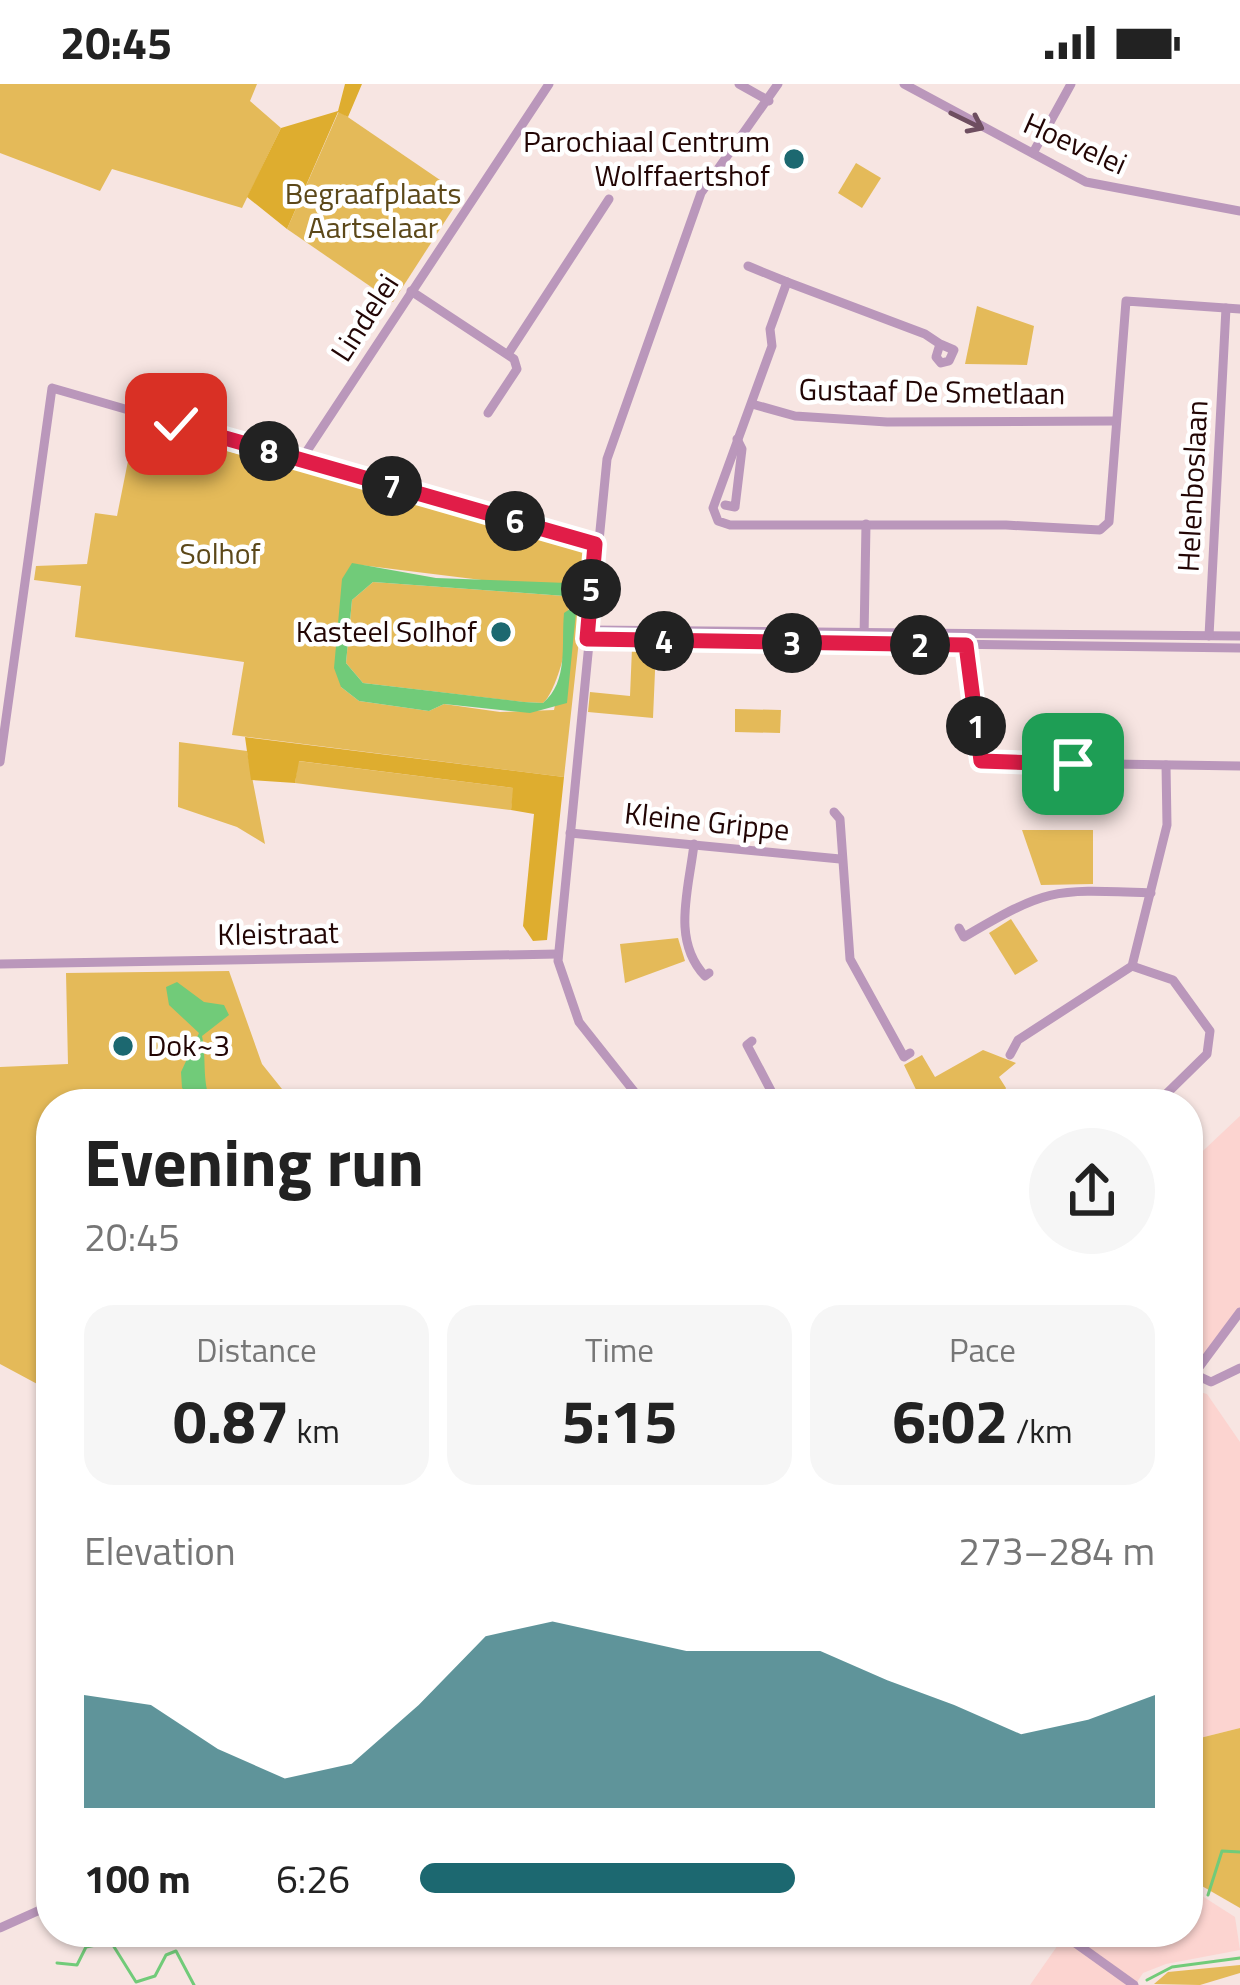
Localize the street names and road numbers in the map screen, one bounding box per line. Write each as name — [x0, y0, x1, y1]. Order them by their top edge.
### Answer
street label: Hoevelei — [1016, 100, 1134, 186]
street label: Lindelei — [319, 264, 410, 371]
street label: Gustaaf De Smetlaan — [798, 366, 1066, 416]
street label: Helenboslaan — [1165, 399, 1219, 573]
street label: Kleine Grippe — [622, 789, 792, 853]
street label: Kleistraat — [217, 909, 339, 957]

